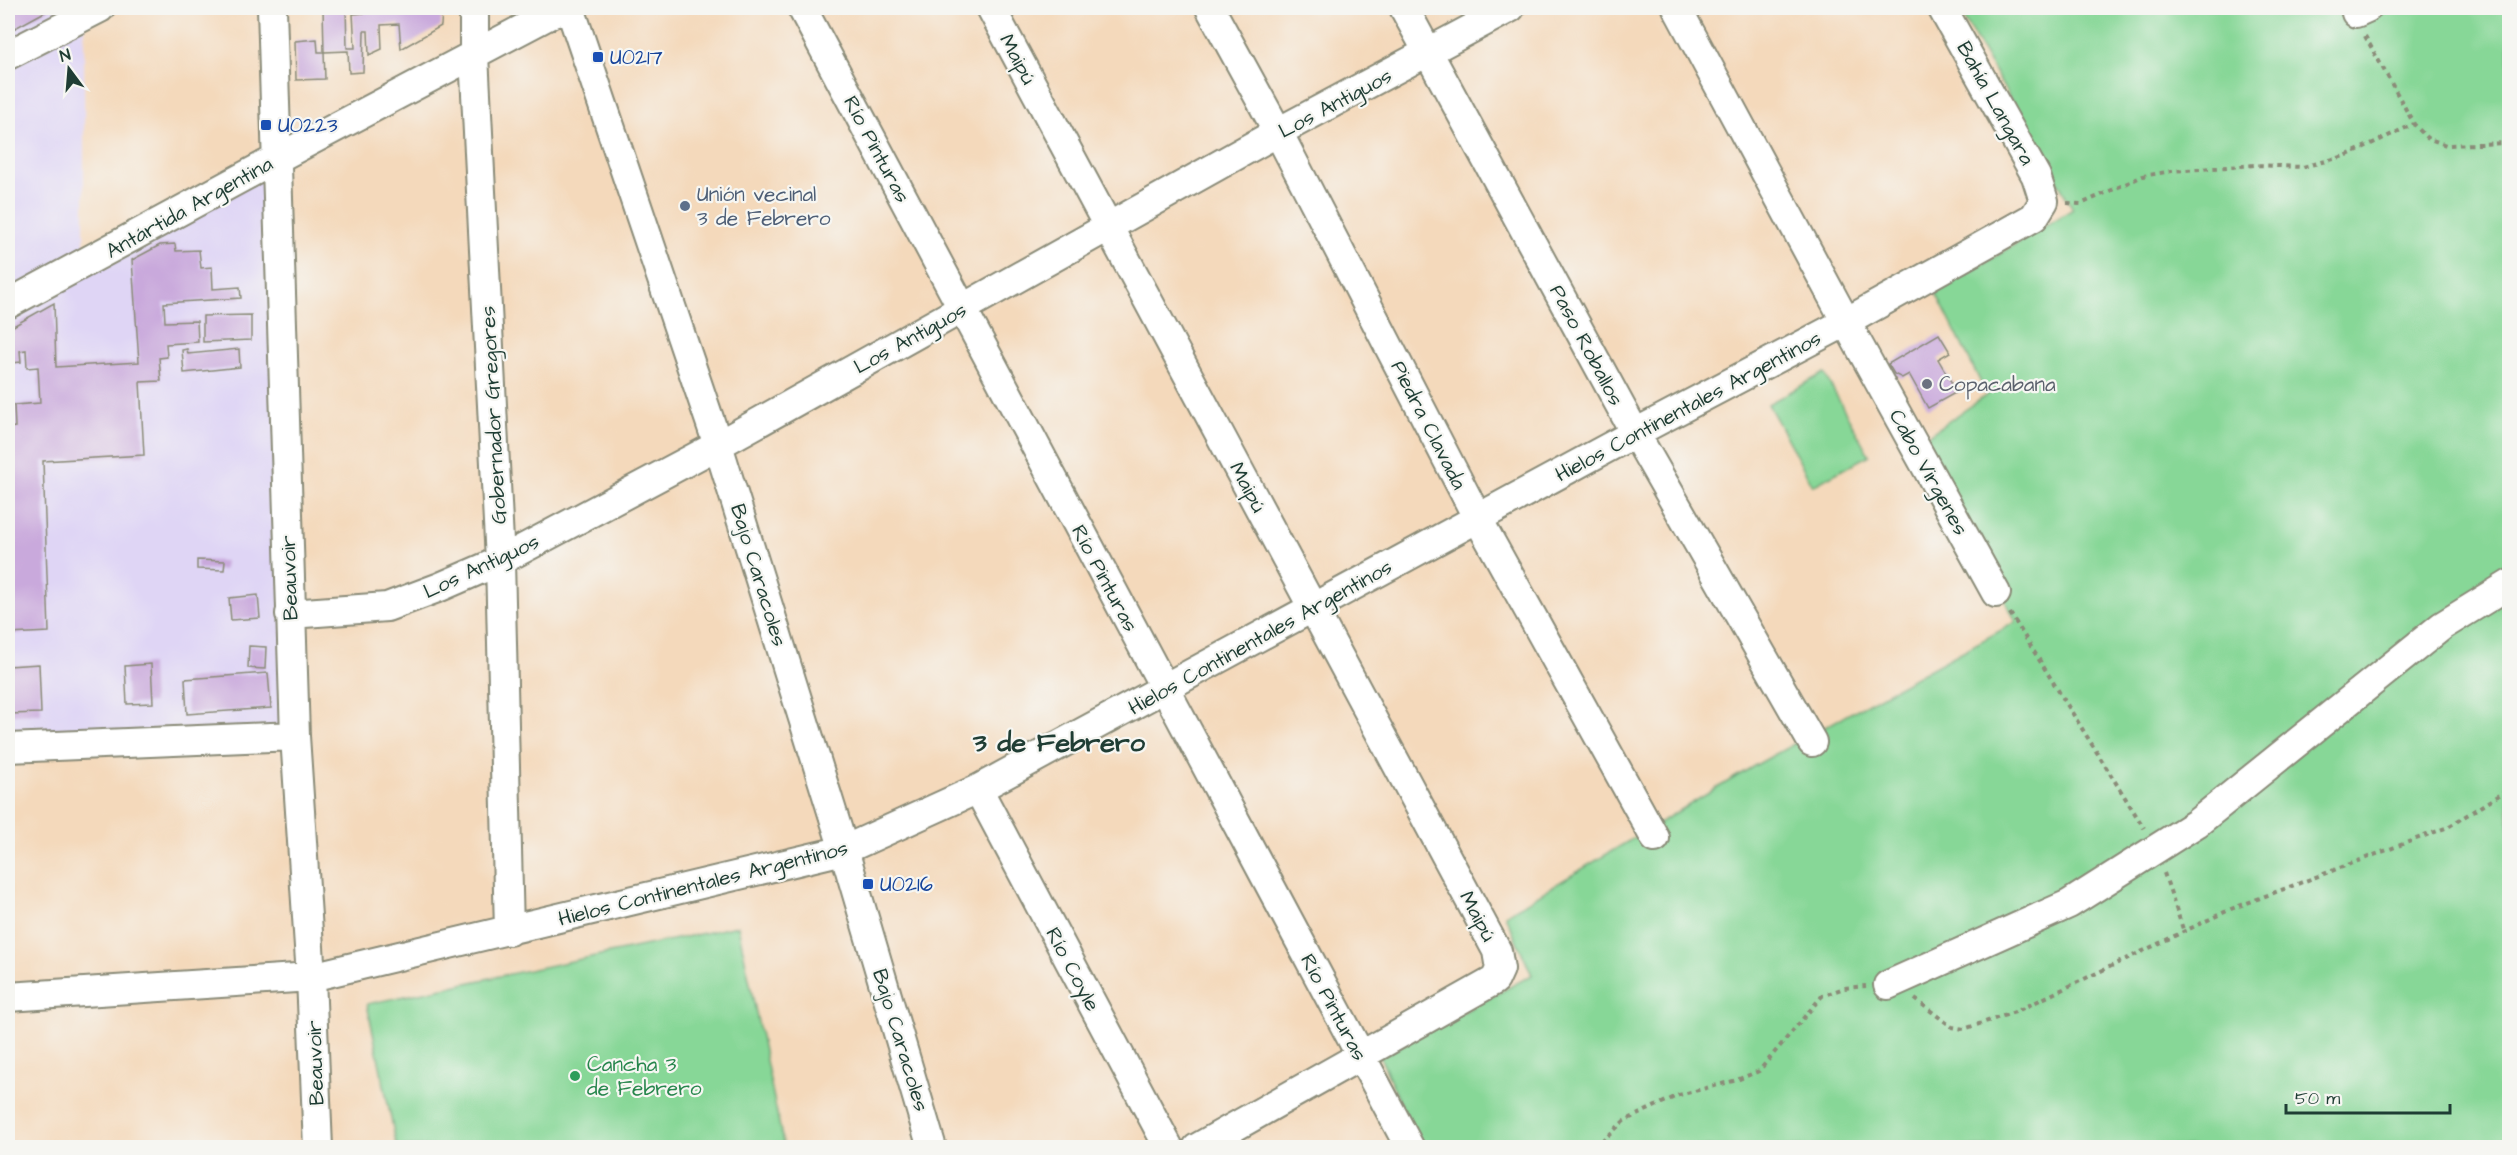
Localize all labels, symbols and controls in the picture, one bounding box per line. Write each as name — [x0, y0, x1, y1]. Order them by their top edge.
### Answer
street label: Maipú — [991, 29, 1043, 90]
street label: Bahía Langara — [1948, 36, 2042, 172]
north arrow — [39, 39, 99, 99]
place label: U0217 — [610, 43, 663, 72]
text: N — [57, 44, 73, 67]
marker: U0217 — [591, 50, 605, 64]
street label: Los Antiguos — [1273, 61, 1398, 147]
street label: Río Pinturas — [836, 91, 917, 208]
place label: U0223 — [278, 111, 338, 140]
marker: U0223 — [259, 118, 273, 132]
street label: Antártida Argentina — [101, 149, 279, 267]
place label: Unión vecinal 3 de Febrero — [697, 180, 831, 233]
marker: Unión vecinal 3 de Febrero — [678, 199, 692, 213]
street label: Paso Roballos — [1543, 280, 1631, 411]
street label: Los Antiguos — [849, 296, 973, 383]
street label: Gobernador Gregores — [473, 305, 516, 525]
street label: Hielos Continentales Argentinos — [1550, 324, 1827, 491]
street label: Piedra Clavada — [1384, 356, 1474, 495]
place label: Copacabana — [1939, 370, 2056, 400]
marker: Copacabana — [1920, 377, 1934, 391]
street label: Cabo Virgenes — [1880, 404, 1975, 542]
street label: Maipú — [1221, 457, 1273, 518]
street label: Bajo Caracoles — [723, 500, 794, 650]
street label: Río Pinturas — [1064, 520, 1145, 637]
street label: Los Antiguos — [419, 527, 545, 608]
street label: Beauvoir — [274, 535, 305, 621]
street label: Hielos Continentales Argentinos — [1123, 553, 1398, 724]
district label: 3 de Febrero — [972, 724, 1146, 762]
street label: Hielos Continentales Argentinos — [555, 833, 851, 935]
place label: U0216 — [880, 870, 933, 899]
marker: U0216 — [861, 877, 875, 891]
street label: Maipú — [1451, 886, 1503, 947]
street label: Río Coyle — [1037, 922, 1107, 1017]
street label: Río Pinturas — [1293, 949, 1374, 1066]
street label: Bajo Caracoles — [865, 965, 936, 1115]
street label: Beauvoir — [300, 1020, 331, 1106]
place label: Cancha 3 de Febrero — [587, 1050, 702, 1103]
marker: Cancha 3 de Febrero — [568, 1069, 582, 1083]
scale bar — [2286, 1077, 2450, 1115]
text: 50 m — [2295, 1086, 2340, 1111]

